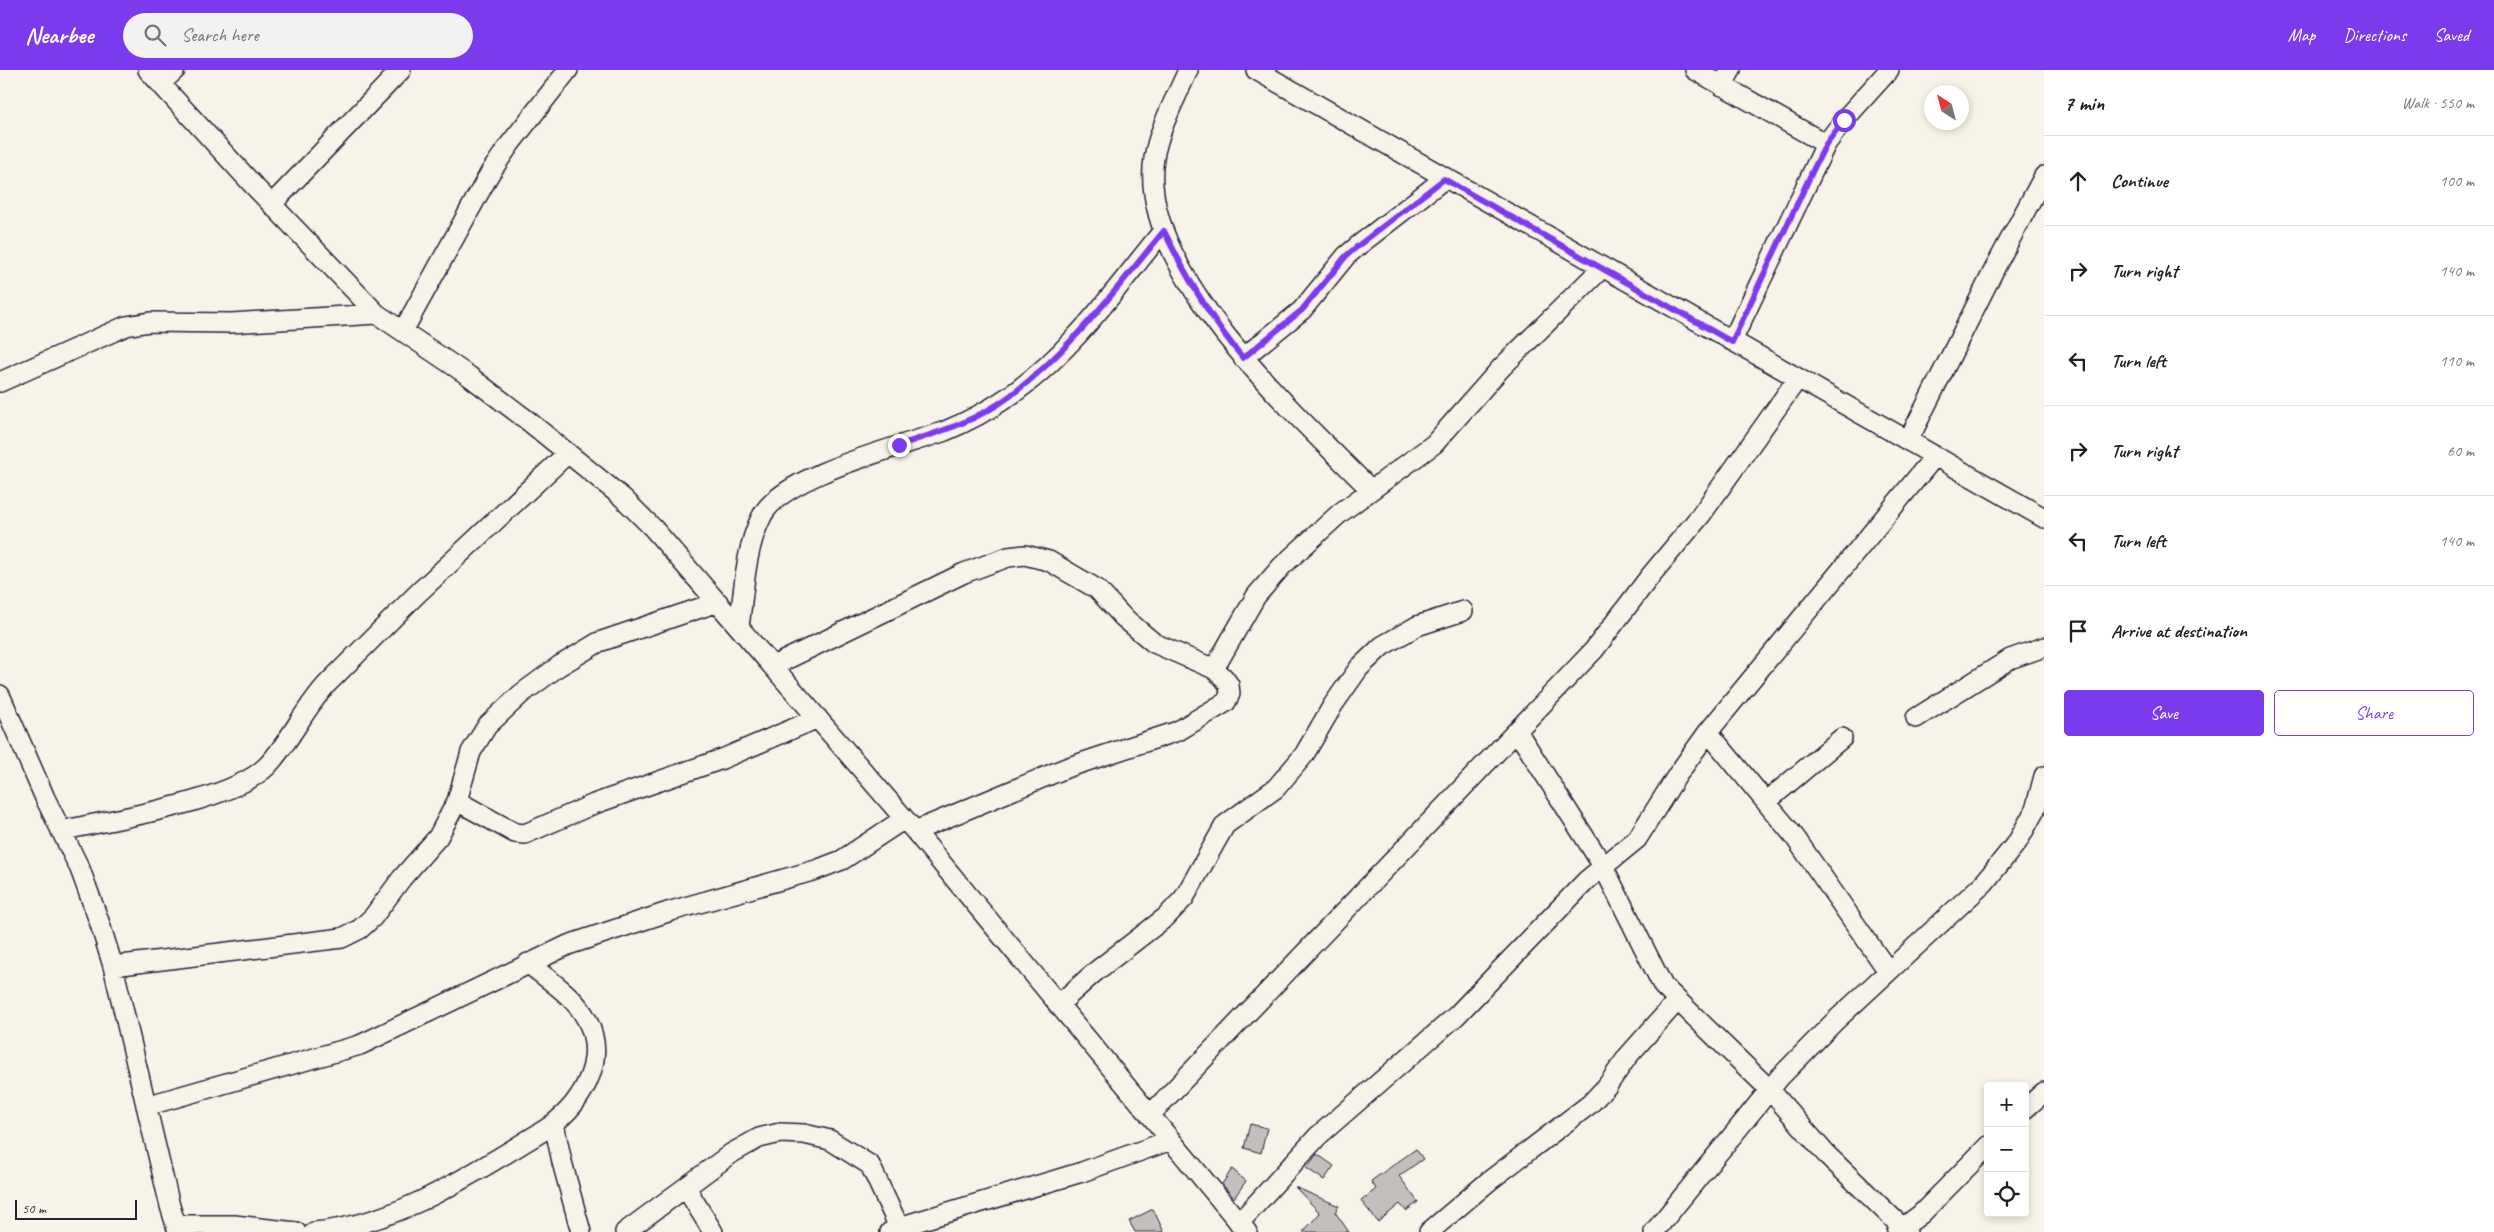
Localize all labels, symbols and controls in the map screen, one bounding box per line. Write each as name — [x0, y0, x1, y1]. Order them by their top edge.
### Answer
search box — [123, 13, 473, 58]
text: Nearbee — [25, 20, 93, 50]
icon: search — [141, 21, 169, 49]
text: Search here — [181, 23, 259, 47]
text: Map — [2288, 24, 2315, 46]
text: Directions — [2343, 24, 2406, 46]
text: Saved — [2434, 24, 2469, 46]
north arrow — [1924, 85, 1969, 130]
text: 7 min — [2064, 90, 2104, 116]
text: Walk · 550 m — [2402, 93, 2474, 113]
route start — [1833, 109, 1856, 132]
icon: ahead — [2064, 167, 2092, 195]
text: Continue — [2111, 169, 2168, 193]
text: 100 m — [2440, 171, 2474, 191]
icon: right — [2064, 257, 2092, 285]
text: Turn right — [2111, 259, 2178, 283]
text: 140 m — [2440, 261, 2474, 281]
icon: left — [2064, 347, 2092, 375]
text: Turn left — [2111, 349, 2166, 373]
text: 110 m — [2440, 351, 2474, 371]
route end — [888, 434, 911, 457]
icon: right — [2064, 437, 2092, 465]
text: Turn right — [2111, 439, 2178, 463]
text: 60 m — [2447, 441, 2474, 461]
icon: left — [2064, 527, 2092, 555]
text: Turn left — [2111, 529, 2166, 553]
text: 140 m — [2440, 531, 2474, 551]
icon: arrive — [2064, 617, 2092, 645]
text: Arrive at destination — [2111, 619, 2247, 643]
button: Save — [2064, 690, 2264, 736]
button: Share — [2274, 690, 2474, 736]
map controls — [1984, 1082, 2029, 1217]
button: + — [1984, 1082, 2029, 1127]
button: − — [1984, 1127, 2029, 1172]
button: locate — [1984, 1172, 2029, 1217]
scale bar — [15, 1197, 138, 1220]
text: 50 m — [22, 1200, 46, 1217]

